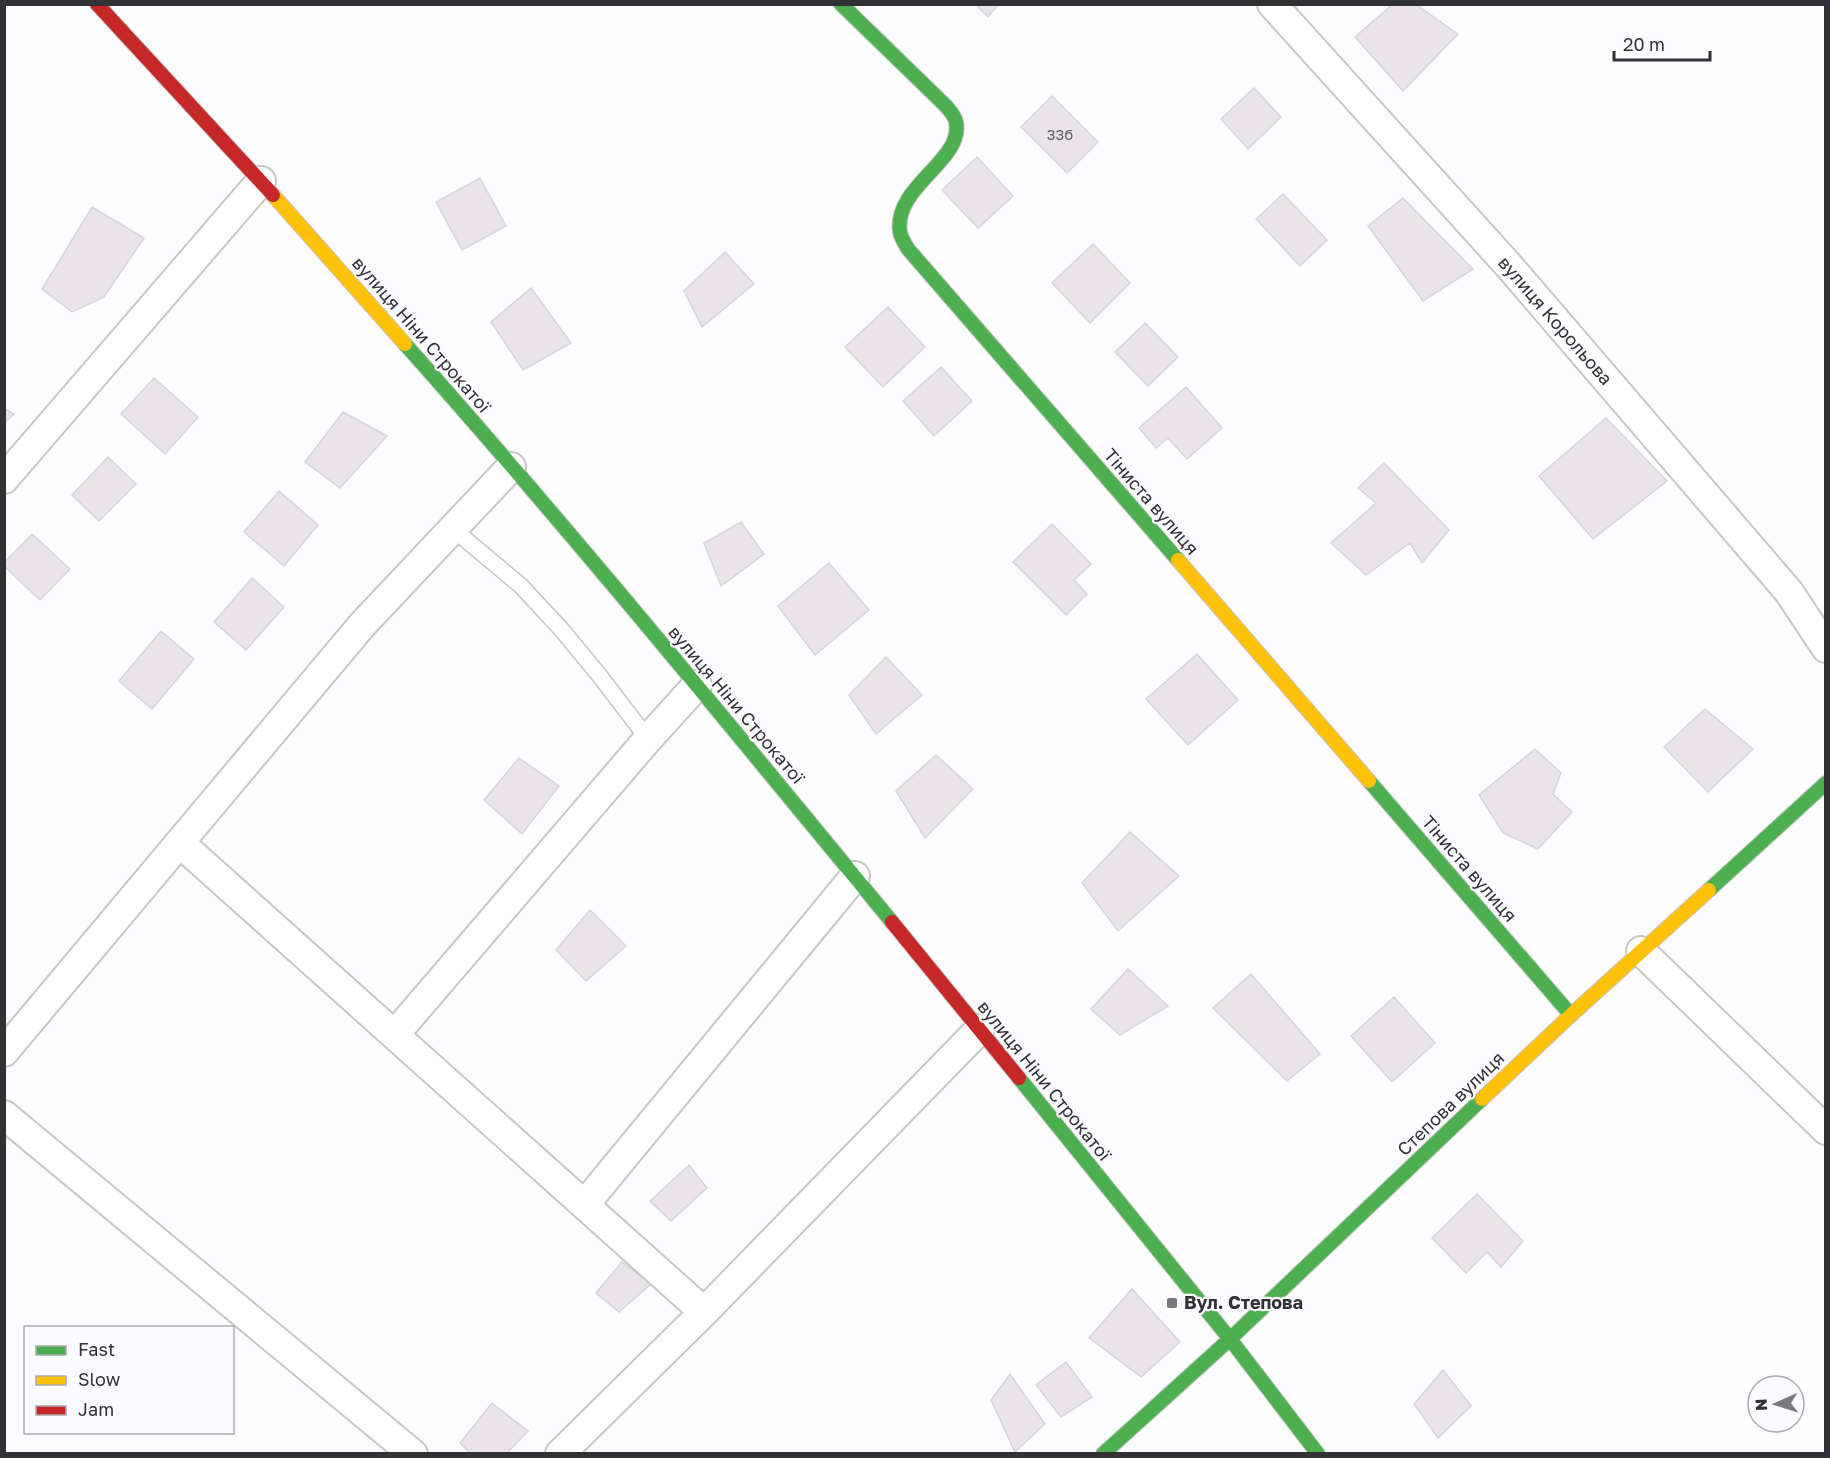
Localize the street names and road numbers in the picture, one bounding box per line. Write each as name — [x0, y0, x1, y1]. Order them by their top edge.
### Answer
street label: вулиця Ніни Строкатої — [348, 252, 496, 418]
street label: вулиця Корольова — [1494, 252, 1618, 389]
street label: Тіниста вулиця — [1100, 444, 1204, 559]
street label: вулиця Ніни Строкатої — [664, 621, 810, 789]
street label: Тіниста вулиця — [1418, 811, 1522, 926]
street label: вулиця Ніни Строкатої — [973, 996, 1117, 1166]
street label: Степова вулиця — [1392, 1047, 1508, 1160]

